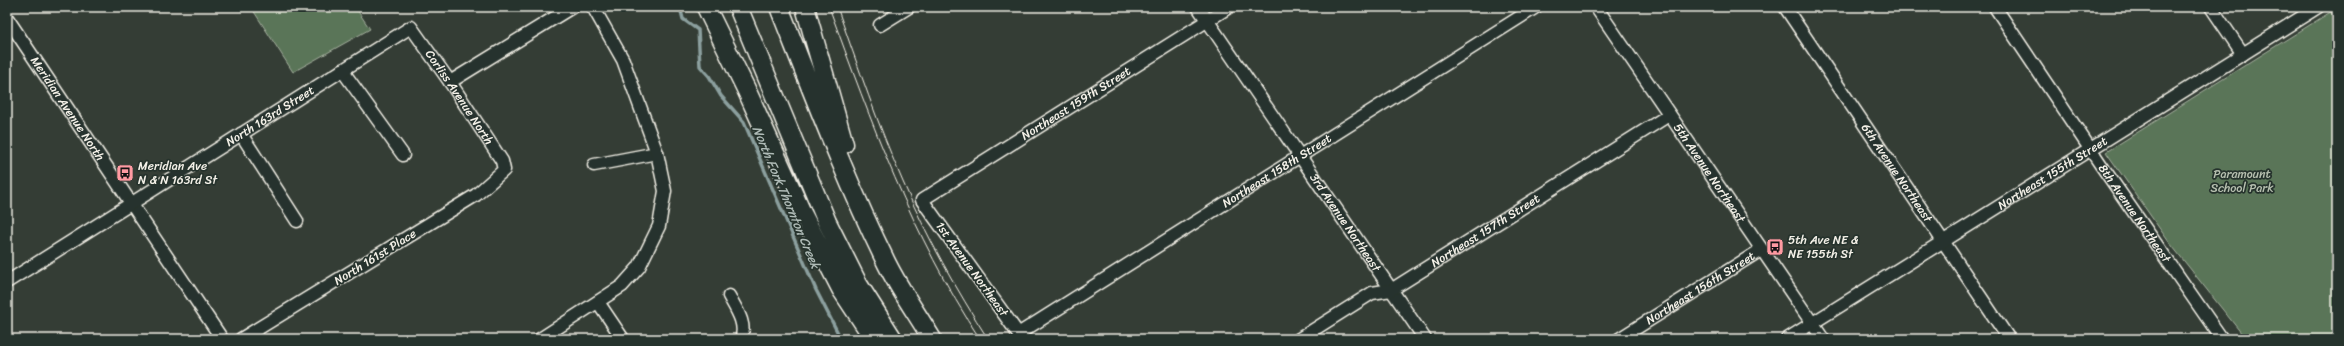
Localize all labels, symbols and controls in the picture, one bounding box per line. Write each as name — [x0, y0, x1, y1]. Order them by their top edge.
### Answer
street label: Corliss Avenue North — [419, 45, 500, 149]
street label: Meridian Avenue North — [24, 52, 111, 165]
street label: Northeast 159th Street — [1016, 60, 1135, 146]
street label: North 163rd Street — [221, 80, 319, 152]
street label: 5th Avenue Northeast — [1667, 119, 1752, 228]
street label: 6th Avenue Northeast — [1855, 119, 1939, 228]
water label: North Fork Thornton Creek — [746, 122, 828, 273]
street label: Northeast 158th Street — [1217, 128, 1336, 214]
street label: Northeast 155th Street — [1993, 130, 2112, 216]
place label: Meridian Ave N & N 163rd St — [138, 155, 218, 191]
street label: 8th Avenue Northeast — [2092, 159, 2177, 268]
bus stop icon: Meridian Ave N & N 163rd St — [115, 163, 135, 183]
park label: Paramount School Park — [2210, 163, 2274, 199]
street label: 3rd Avenue Northeast — [1304, 169, 1388, 277]
street label: Northeast 157th Street — [1426, 188, 1545, 273]
street label: 1st Avenue Northeast — [930, 217, 1015, 322]
street label: North 161st Place — [329, 223, 421, 291]
place label: 5th Ave NE & NE 155th St — [1788, 229, 1859, 265]
bus stop icon: 5th Ave NE & NE 155th St — [1765, 237, 1785, 257]
street label: Northeast 156th Street — [1641, 245, 1760, 331]

